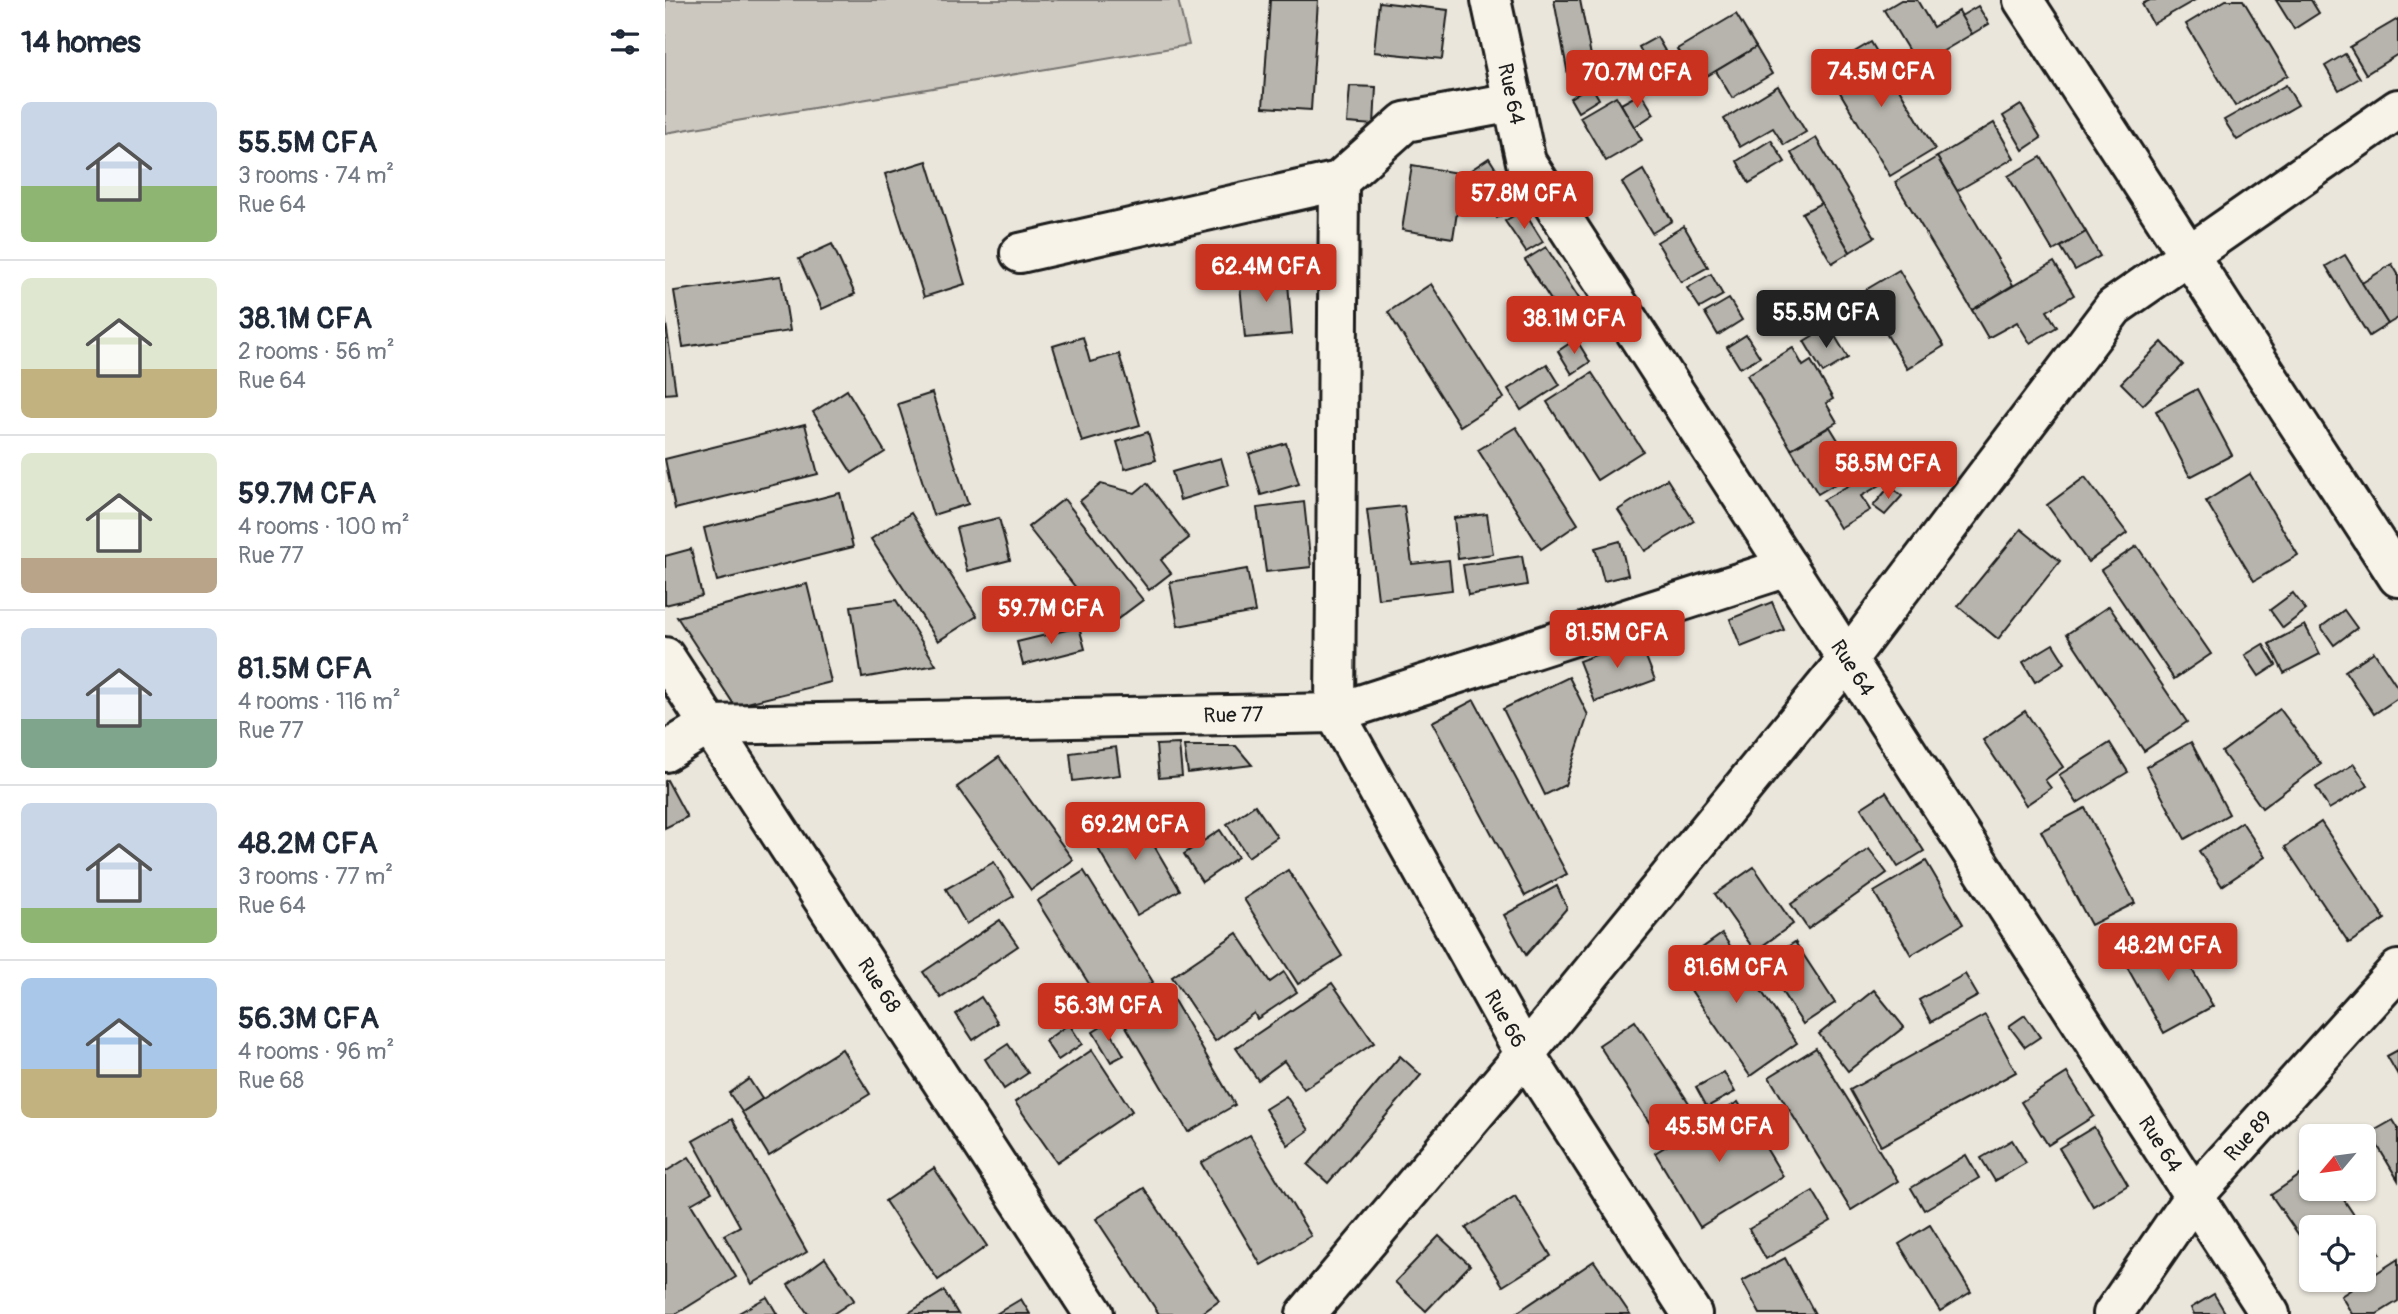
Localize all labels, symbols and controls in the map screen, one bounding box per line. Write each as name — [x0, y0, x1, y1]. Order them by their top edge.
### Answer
icon: filters — [606, 23, 644, 61]
text: 14 homes — [21, 24, 141, 61]
pin: 70.7M CFA — [1557, 50, 1717, 110]
pin: 74.5M CFA — [1801, 50, 1961, 109]
text: 74.5M CFA — [1827, 57, 1935, 86]
text: 70.7M CFA — [1582, 58, 1692, 87]
street label: Rue 64 — [1492, 61, 1531, 127]
text: 55.5M CFA — [238, 124, 378, 161]
icon: home — [77, 130, 161, 214]
text: 3 rooms · 74 m² — [238, 161, 394, 190]
pin: 57.8M CFA — [1444, 172, 1604, 231]
text: 57.8M CFA — [1471, 179, 1577, 208]
text: Rue 64 — [238, 190, 306, 219]
pin: 62.4M CFA — [1186, 244, 1346, 304]
text: 62.4M CFA — [1211, 252, 1321, 281]
pin: 55.5M CFA — [1746, 290, 1906, 350]
pin: 38.1M CFA — [1494, 296, 1654, 356]
text: 55.5M CFA — [1773, 298, 1879, 327]
text: 38.1M CFA — [238, 300, 372, 337]
text: 38.1M CFA — [1523, 304, 1625, 333]
icon: home — [77, 306, 161, 390]
text: 2 rooms · 56 m² — [238, 337, 395, 366]
text: Rue 64 — [238, 366, 306, 395]
pin: 58.5M CFA — [1808, 442, 1968, 501]
text: 58.5M CFA — [1835, 449, 1941, 478]
text: 59.7M CFA — [238, 475, 376, 512]
icon: home — [77, 481, 161, 565]
text: 4 rooms · 100 m² — [238, 512, 410, 541]
text: Rue 77 — [238, 541, 304, 570]
pin: 59.7M CFA — [971, 586, 1131, 646]
text: 59.7M CFA — [998, 594, 1104, 623]
pin: 81.5M CFA — [1537, 610, 1697, 670]
text: 81.5M CFA — [1566, 618, 1668, 647]
street label: Rue 64 — [1825, 635, 1881, 701]
text: 81.5M CFA — [238, 650, 372, 687]
icon: home — [77, 656, 161, 740]
text: 4 rooms · 116 m² — [238, 687, 401, 716]
street label: Rue 77 — [1203, 701, 1263, 729]
text: Rue 77 — [238, 716, 304, 745]
pin: 69.2M CFA — [1055, 802, 1215, 862]
text: 69.2M CFA — [1081, 810, 1189, 839]
text: 48.2M CFA — [238, 825, 378, 862]
icon: home — [77, 831, 161, 915]
text: 3 rooms · 77 m² — [238, 862, 393, 891]
text: Rue 64 — [238, 891, 306, 920]
pin: 48.2M CFA — [2088, 923, 2248, 983]
text: 48.2M CFA — [2114, 931, 2222, 960]
pin: 81.6M CFA — [1656, 946, 1816, 1005]
street label: Rue 68 — [851, 953, 907, 1018]
text: 81.6M CFA — [1684, 953, 1788, 982]
pin: 56.3M CFA — [1028, 984, 1188, 1043]
street label: Rue 66 — [1478, 985, 1532, 1052]
text: 56.3M CFA — [1054, 991, 1162, 1020]
text: 56.3M CFA — [238, 1000, 379, 1037]
icon: home — [77, 1006, 161, 1090]
text: 4 rooms · 96 m² — [238, 1037, 394, 1066]
text: Rue 68 — [238, 1066, 304, 1095]
pin: 45.5M CFA — [1639, 1104, 1799, 1164]
street label: Rue 89 — [2218, 1105, 2278, 1167]
street label: Rue 64 — [2132, 1111, 2189, 1178]
text: 45.5M CFA — [1665, 1112, 1773, 1141]
north arrow — [2299, 1124, 2377, 1200]
map controls — [2299, 1124, 2376, 1292]
button: locate — [2299, 1215, 2376, 1292]

